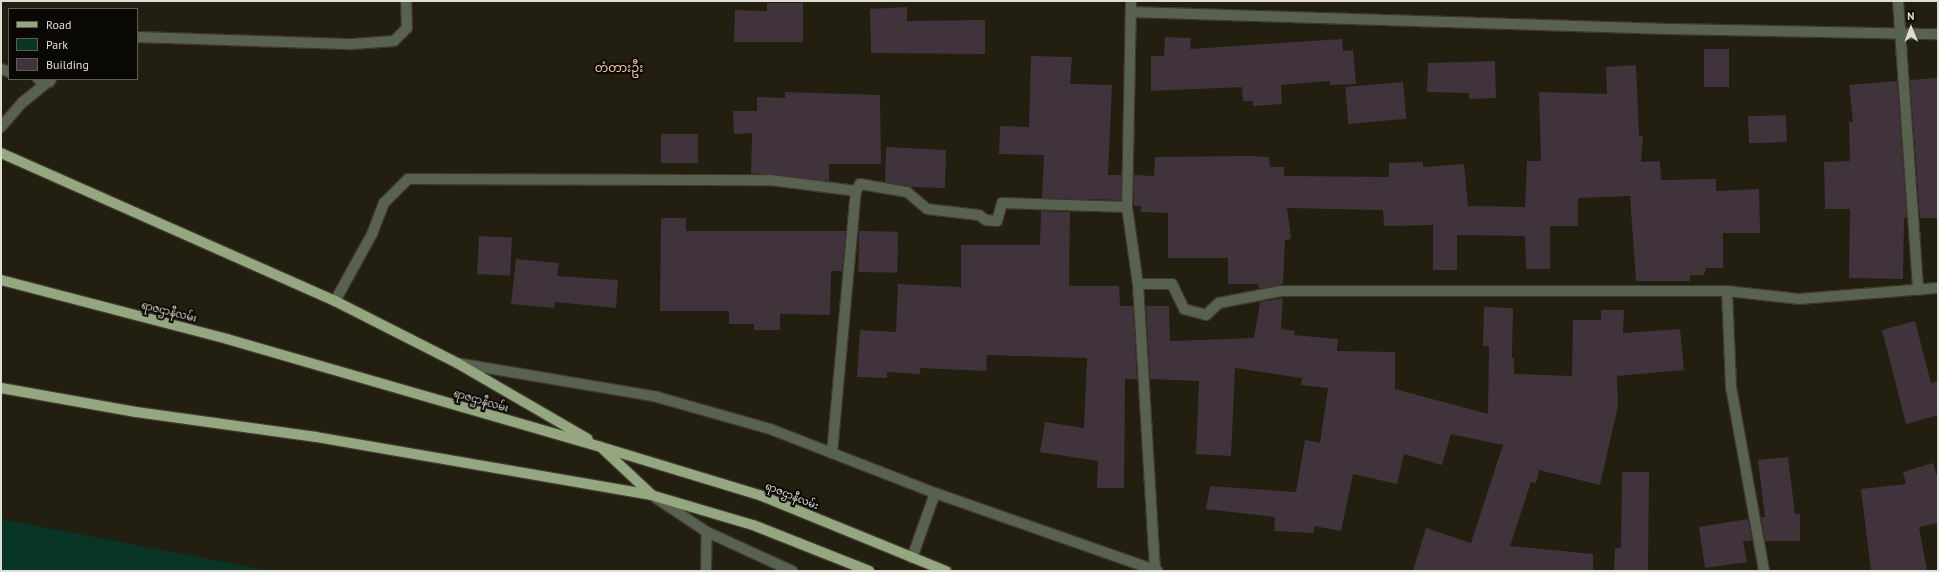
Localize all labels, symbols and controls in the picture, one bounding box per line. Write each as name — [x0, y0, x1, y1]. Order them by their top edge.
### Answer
legend — [8, 8, 138, 80]
north arrow — [1891, 8, 1931, 48]
text: N — [1907, 9, 1915, 23]
text: Road — [46, 17, 71, 32]
text: Park — [46, 37, 68, 52]
text: Building — [46, 57, 89, 72]
district label: တံတားဦး — [595, 61, 643, 75]
street label: ရာဇဌာနီလမ်း — [140, 299, 198, 325]
street label: ရာဇဌာနီလမ်း — [452, 387, 510, 415]
street label: ရာဇဌာနီလမ်း — [764, 480, 820, 512]

